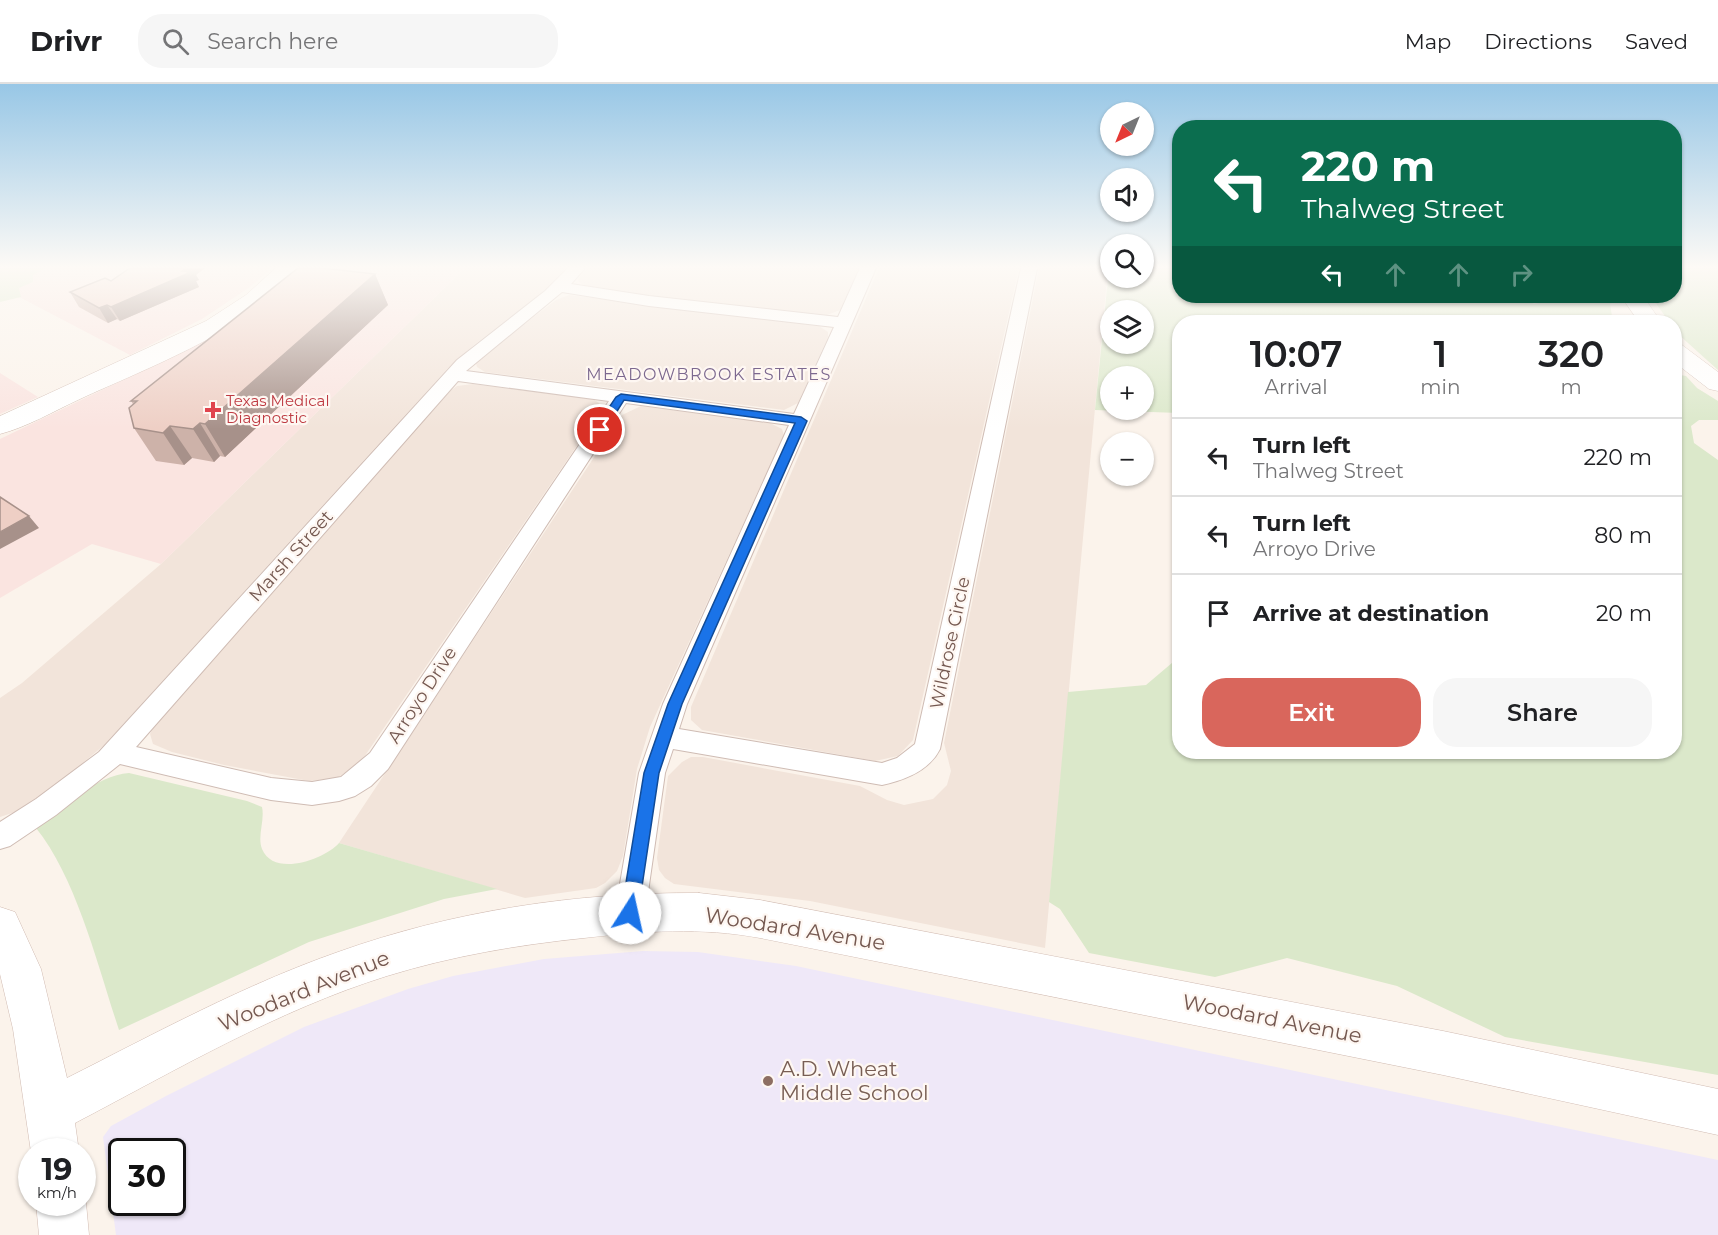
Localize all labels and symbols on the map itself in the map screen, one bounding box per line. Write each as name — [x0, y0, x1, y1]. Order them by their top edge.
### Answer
north arrow — [1100, 102, 1154, 156]
district label: MEADOWBROOK ESTATES — [586, 365, 832, 384]
place label: Texas Medical Diagnostic — [226, 391, 330, 427]
marker: Texas Medical Diagnostic — [204, 401, 222, 419]
pin — [574, 404, 625, 455]
street label: Marsh Street — [244, 506, 338, 606]
street label: Wildrose Circle — [925, 575, 975, 711]
street label: Arroyo Drive — [383, 643, 461, 747]
position arrow — [598, 881, 662, 945]
street label: Woodard Avenue — [703, 902, 887, 955]
street label: Woodard Avenue — [215, 945, 393, 1036]
street label: Woodard Avenue — [1180, 989, 1364, 1048]
place label: A.D. Wheat Middle School — [780, 1056, 929, 1105]
marker: A.D. Wheat Middle School — [761, 1074, 775, 1088]
speed limit sign: 30 — [108, 1138, 186, 1216]

